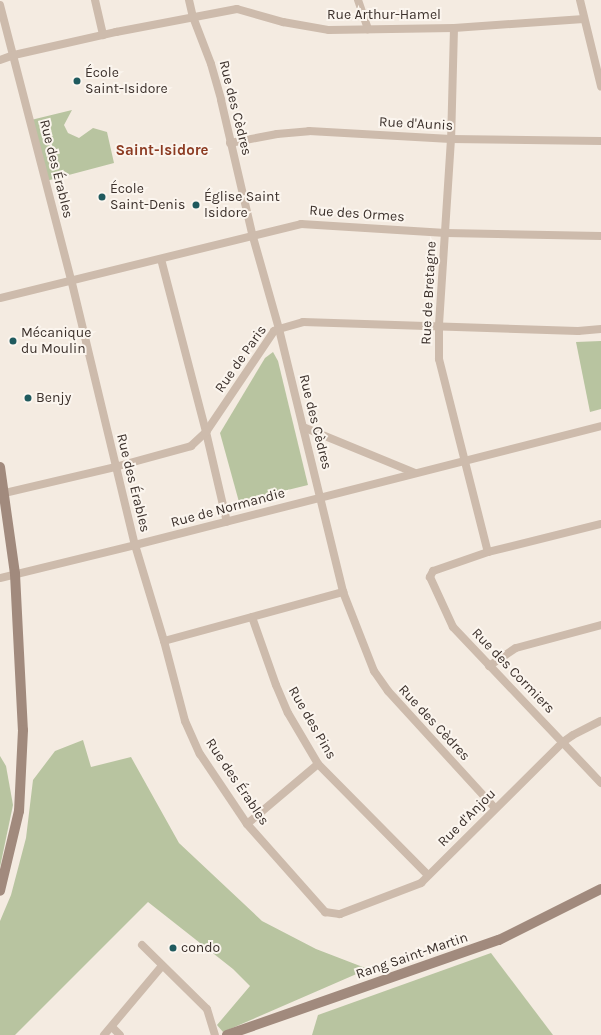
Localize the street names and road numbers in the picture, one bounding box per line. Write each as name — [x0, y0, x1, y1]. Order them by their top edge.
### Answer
street label: Rue Arthur-Hamel — [327, 7, 441, 23]
street label: Rue des Cèdres — [215, 59, 255, 157]
street label: Rue d'Aunis — [378, 114, 454, 134]
street label: Rue des Érables — [36, 118, 76, 220]
street label: Rue des Ormes — [309, 202, 405, 226]
street label: Rue de Bretagne — [418, 241, 440, 345]
street label: Rue de Paris — [212, 322, 270, 396]
street label: Rue des Cèdres — [295, 373, 335, 471]
street label: Rue des Érables — [113, 432, 153, 534]
street label: Rue de Normandie — [169, 485, 287, 531]
street label: Rue des Cormiers — [468, 625, 558, 717]
street label: Rue des Cèdres — [395, 682, 473, 764]
street label: Rue des Pins — [284, 684, 340, 762]
street label: Rue des Érables — [202, 735, 272, 829]
street label: Rue d'Anjou — [435, 786, 499, 850]
street label: Rang Saint-Martin — [354, 929, 470, 983]

